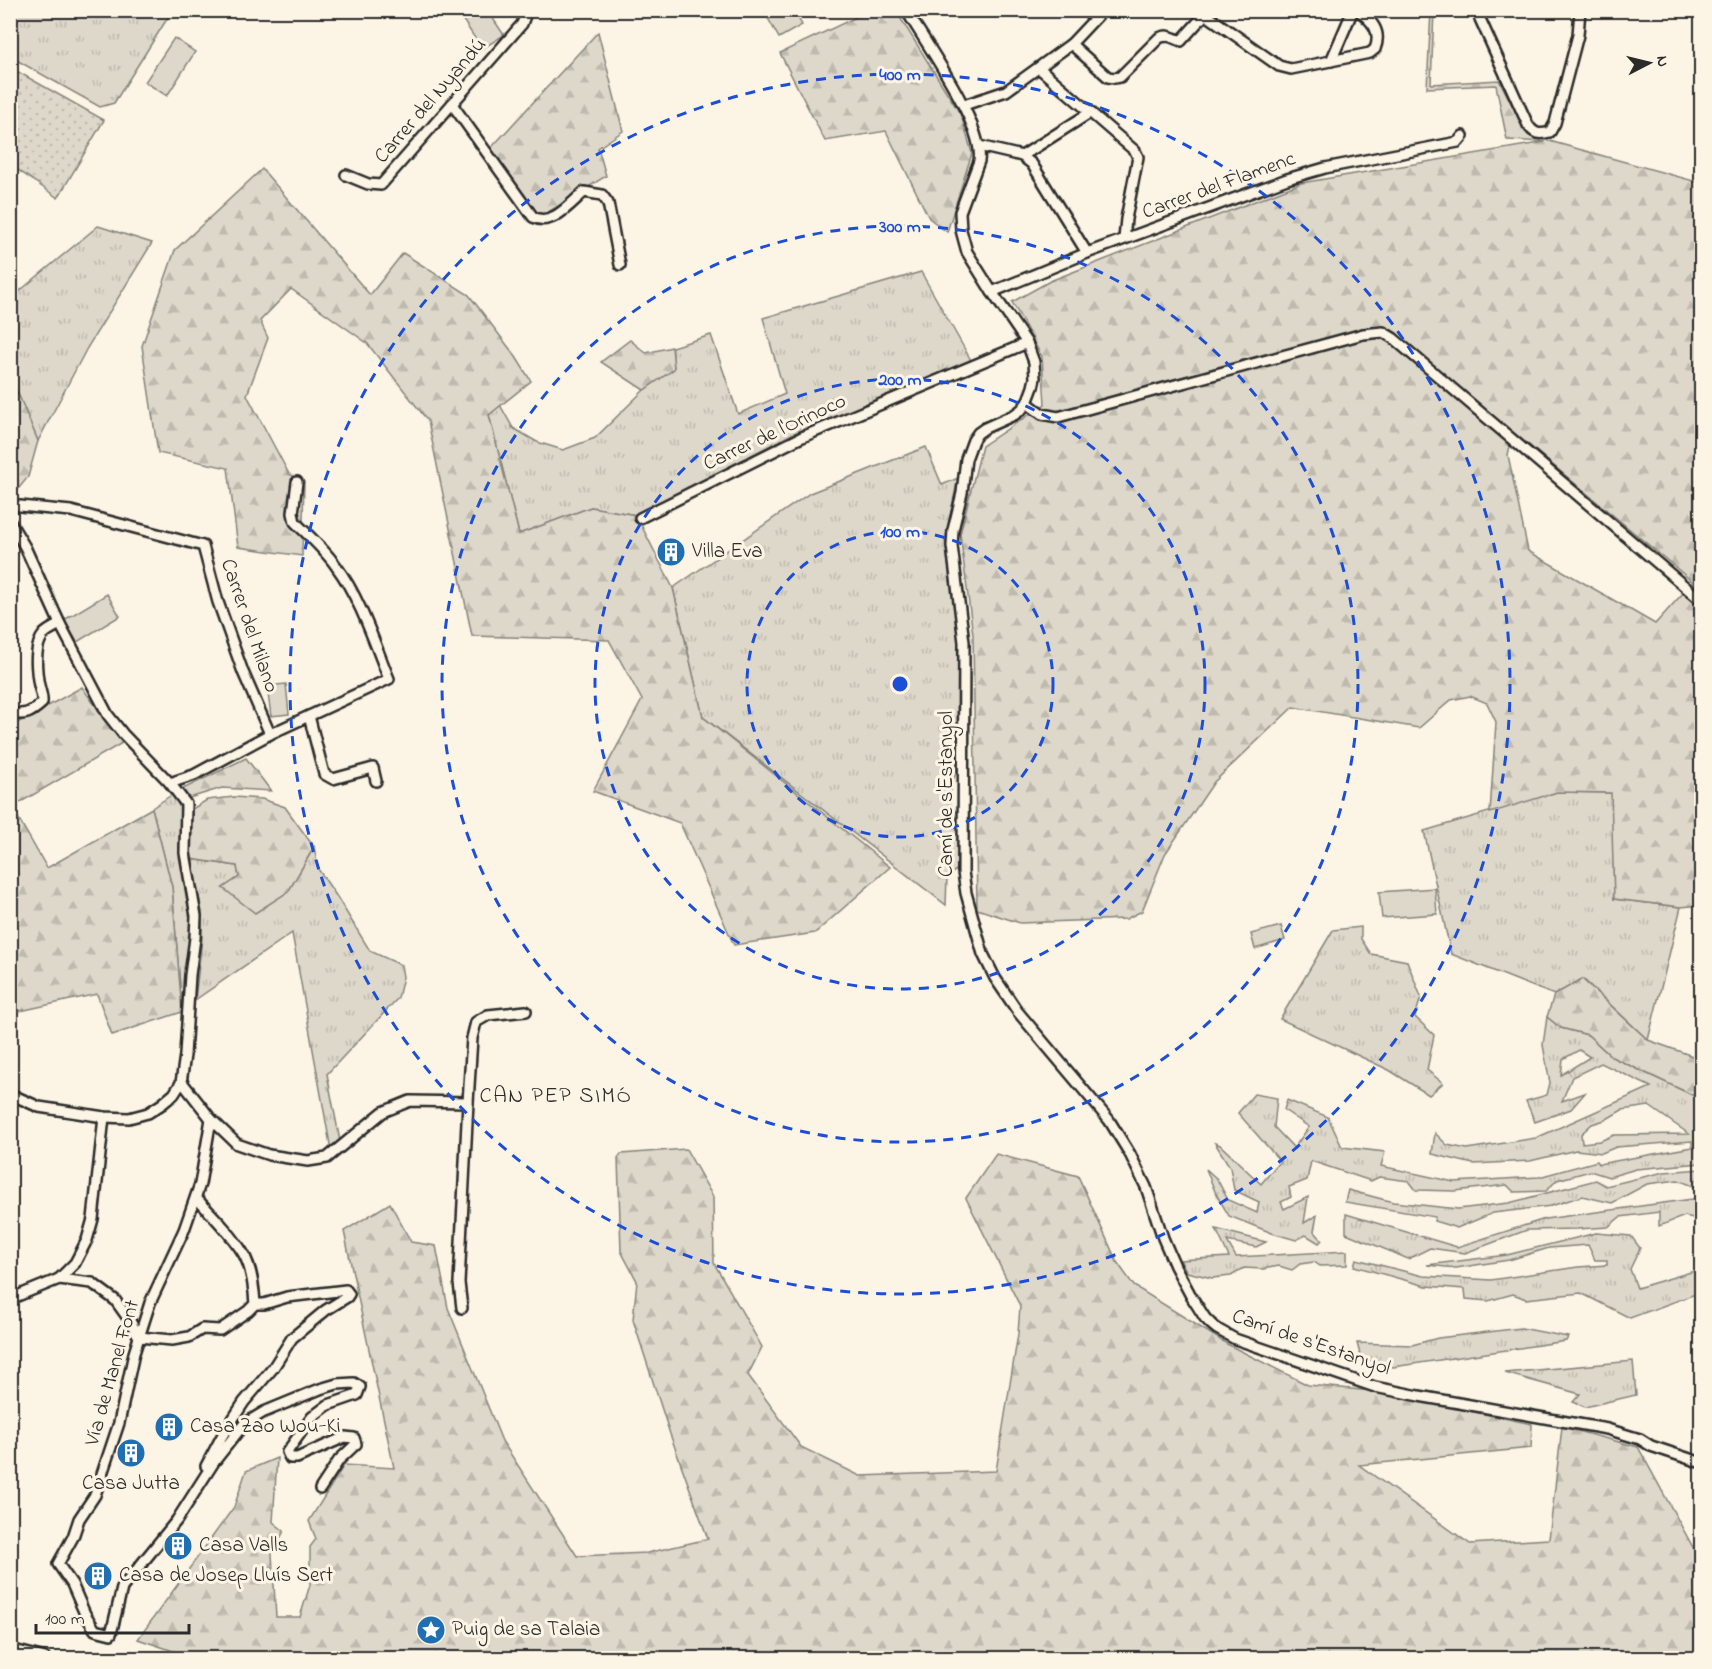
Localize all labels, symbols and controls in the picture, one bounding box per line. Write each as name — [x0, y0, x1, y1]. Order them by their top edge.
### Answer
street label: Carrer del Nyandú — [368, 31, 496, 172]
north arrow — [1619, 33, 1679, 93]
text: N — [1649, 55, 1674, 68]
text: 400 m — [879, 63, 921, 89]
street label: Carrer del Flamenc — [1138, 144, 1300, 228]
text: 300 m — [878, 215, 921, 241]
text: 200 m — [878, 368, 922, 394]
street label: Carrer de l'Orinoco — [698, 387, 852, 479]
text: 100 m — [880, 520, 920, 546]
building icon: Villa Eva — [655, 536, 687, 568]
place label: Villa Eva — [691, 537, 763, 567]
street label: Carrer del Milano — [212, 555, 286, 697]
centre of rings — [890, 674, 910, 694]
street label: Camí de s'Estanyol — [932, 711, 964, 877]
district label: CAN PEP SIMÓ — [480, 1081, 632, 1113]
street label: Vía de Manel Font — [78, 1297, 148, 1450]
street label: Camí de s'Estanyol — [1227, 1302, 1394, 1386]
building icon: Casa Zao Wou-Ki — [153, 1411, 185, 1443]
place label: Casa Zao Wou-Ki — [190, 1412, 341, 1442]
building icon: Casa Jutta — [115, 1437, 147, 1469]
place label: Casa Jutta — [82, 1469, 180, 1499]
building icon: Casa Valls — [162, 1530, 194, 1562]
place label: Casa Valls — [199, 1531, 288, 1561]
building icon: Casa de Josep Lluís Sert — [82, 1560, 114, 1592]
place label: Casa de Josep Lluís Sert — [119, 1561, 333, 1591]
scale bar — [36, 1597, 189, 1635]
text: 100 m — [45, 1607, 85, 1633]
place icon: Puig de sa Talaia — [415, 1614, 447, 1646]
place label: Puig de sa Talaia — [452, 1615, 600, 1647]

